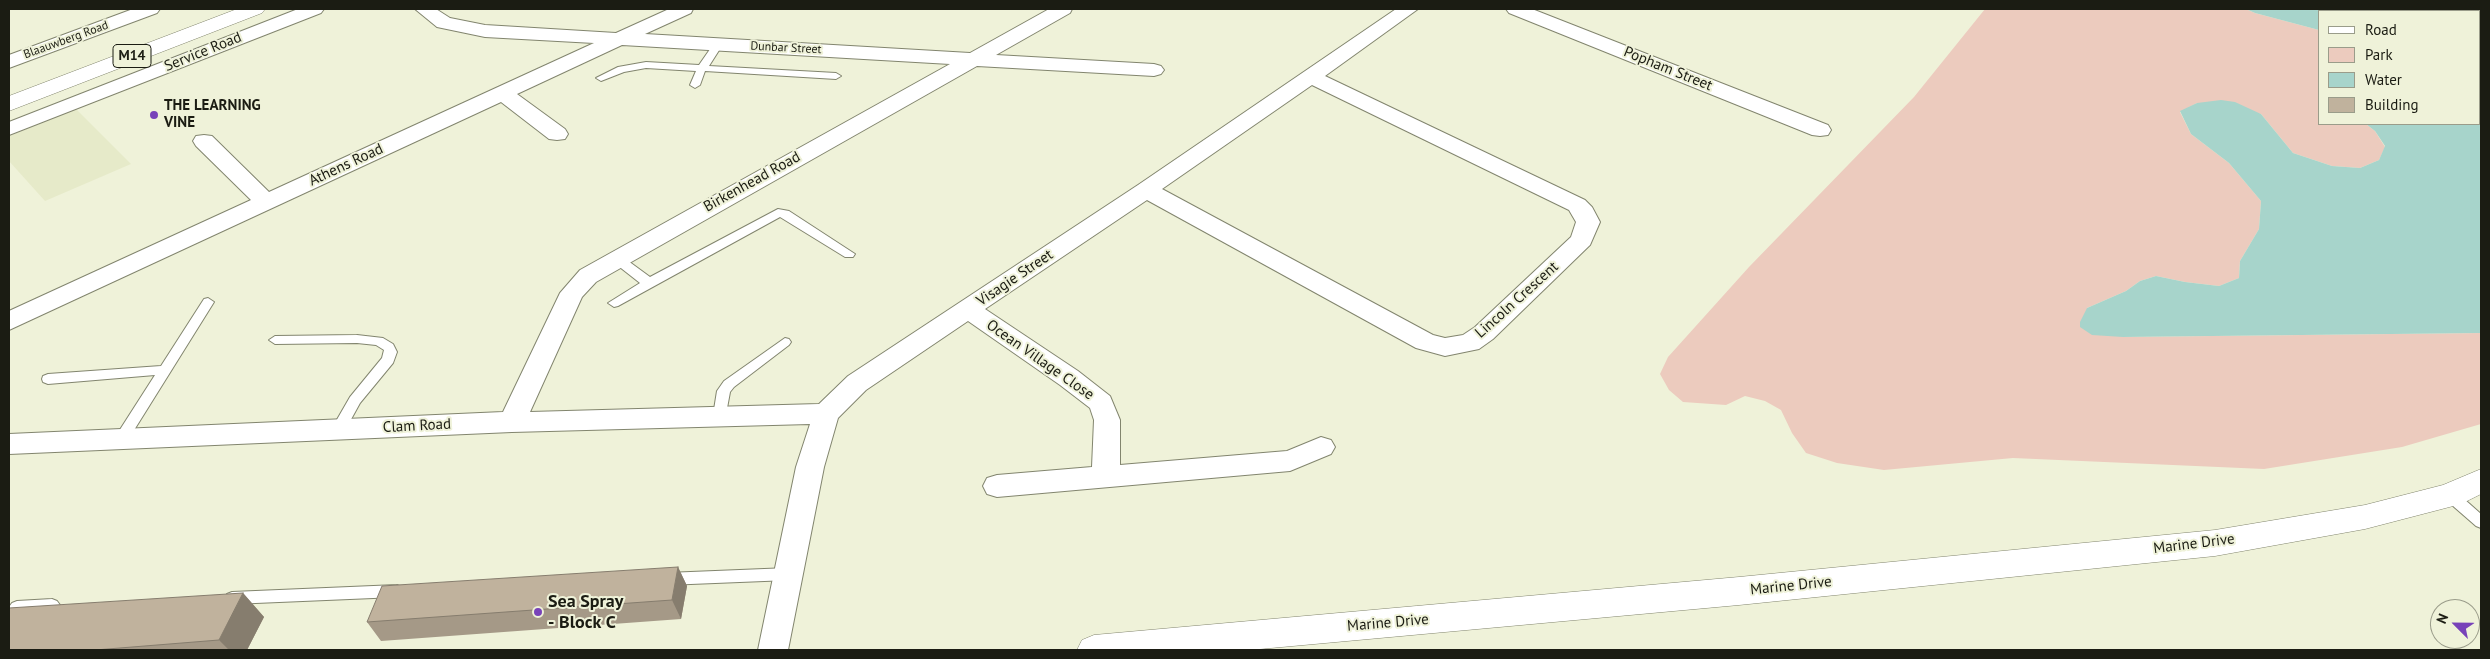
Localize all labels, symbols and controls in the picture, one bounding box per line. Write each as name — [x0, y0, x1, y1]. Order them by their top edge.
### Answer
legend — [2318, 10, 2480, 125]
street label: Blaauwberg Road — [22, 18, 110, 62]
text: Road — [2365, 20, 2397, 39]
street label: Service Road — [162, 28, 244, 76]
street label: Dunbar Street — [750, 39, 822, 57]
street label: Popham Street — [1621, 43, 1715, 95]
road number: M14 — [113, 44, 151, 68]
text: Park — [2365, 45, 2393, 64]
text: Water — [2365, 70, 2402, 89]
text: Building — [2365, 95, 2419, 114]
place label: THE LEARNING VINE — [164, 97, 261, 132]
marker: THE LEARNING VINE — [148, 109, 160, 121]
street label: Athens Road — [306, 140, 386, 190]
street label: Birkenhead Road — [700, 148, 804, 216]
street label: Visagie Street — [973, 246, 1057, 310]
street label: Lincoln Crescent — [1472, 258, 1562, 342]
street label: Ocean Village Close — [983, 316, 1097, 404]
street label: Clam Road — [382, 415, 452, 437]
street label: Marine Drive — [2152, 530, 2236, 558]
street label: Marine Drive — [1749, 573, 1833, 599]
place label: Sea Spray - Block C — [548, 591, 623, 634]
north arrow — [2430, 599, 2480, 649]
marker: Sea Spray - Block C — [532, 606, 544, 618]
street label: Marine Drive — [1346, 610, 1430, 636]
text: N — [2432, 611, 2452, 626]

